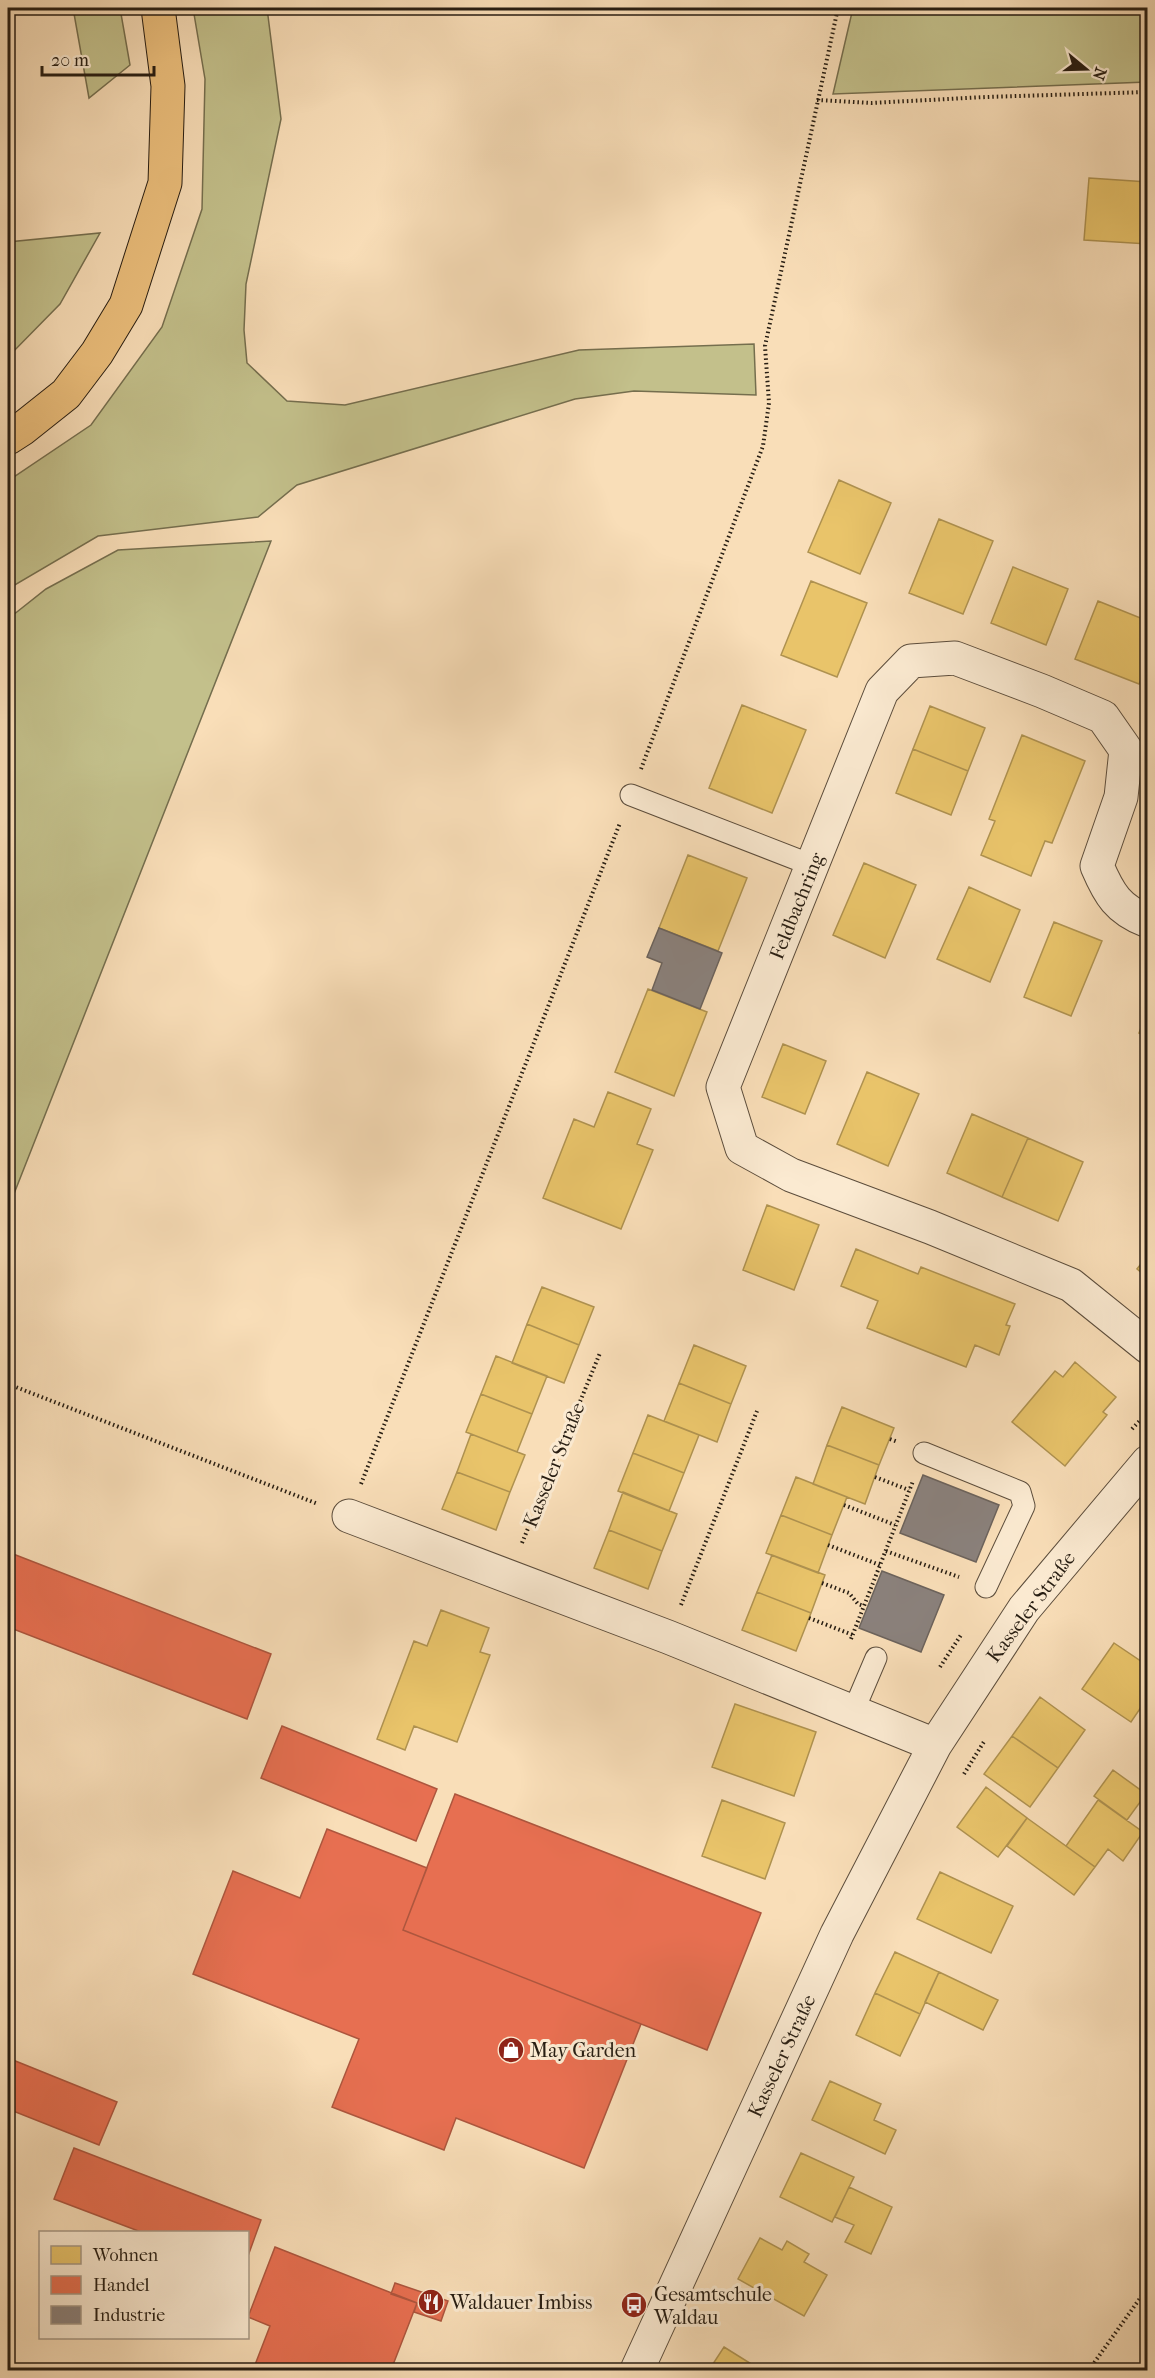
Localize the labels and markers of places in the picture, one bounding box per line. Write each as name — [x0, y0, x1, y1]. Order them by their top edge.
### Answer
shop icon: May Garden — [496, 2035, 526, 2065]
place label: May Garden — [530, 2039, 637, 2062]
place label: Gesamtschule Waldau — [653, 2283, 772, 2329]
restaurant icon: Waldauer Imbiss — [416, 2287, 446, 2317]
bus stop icon: Gesamtschule Waldau — [619, 2290, 649, 2320]
place label: Waldauer Imbiss — [449, 2291, 592, 2314]

